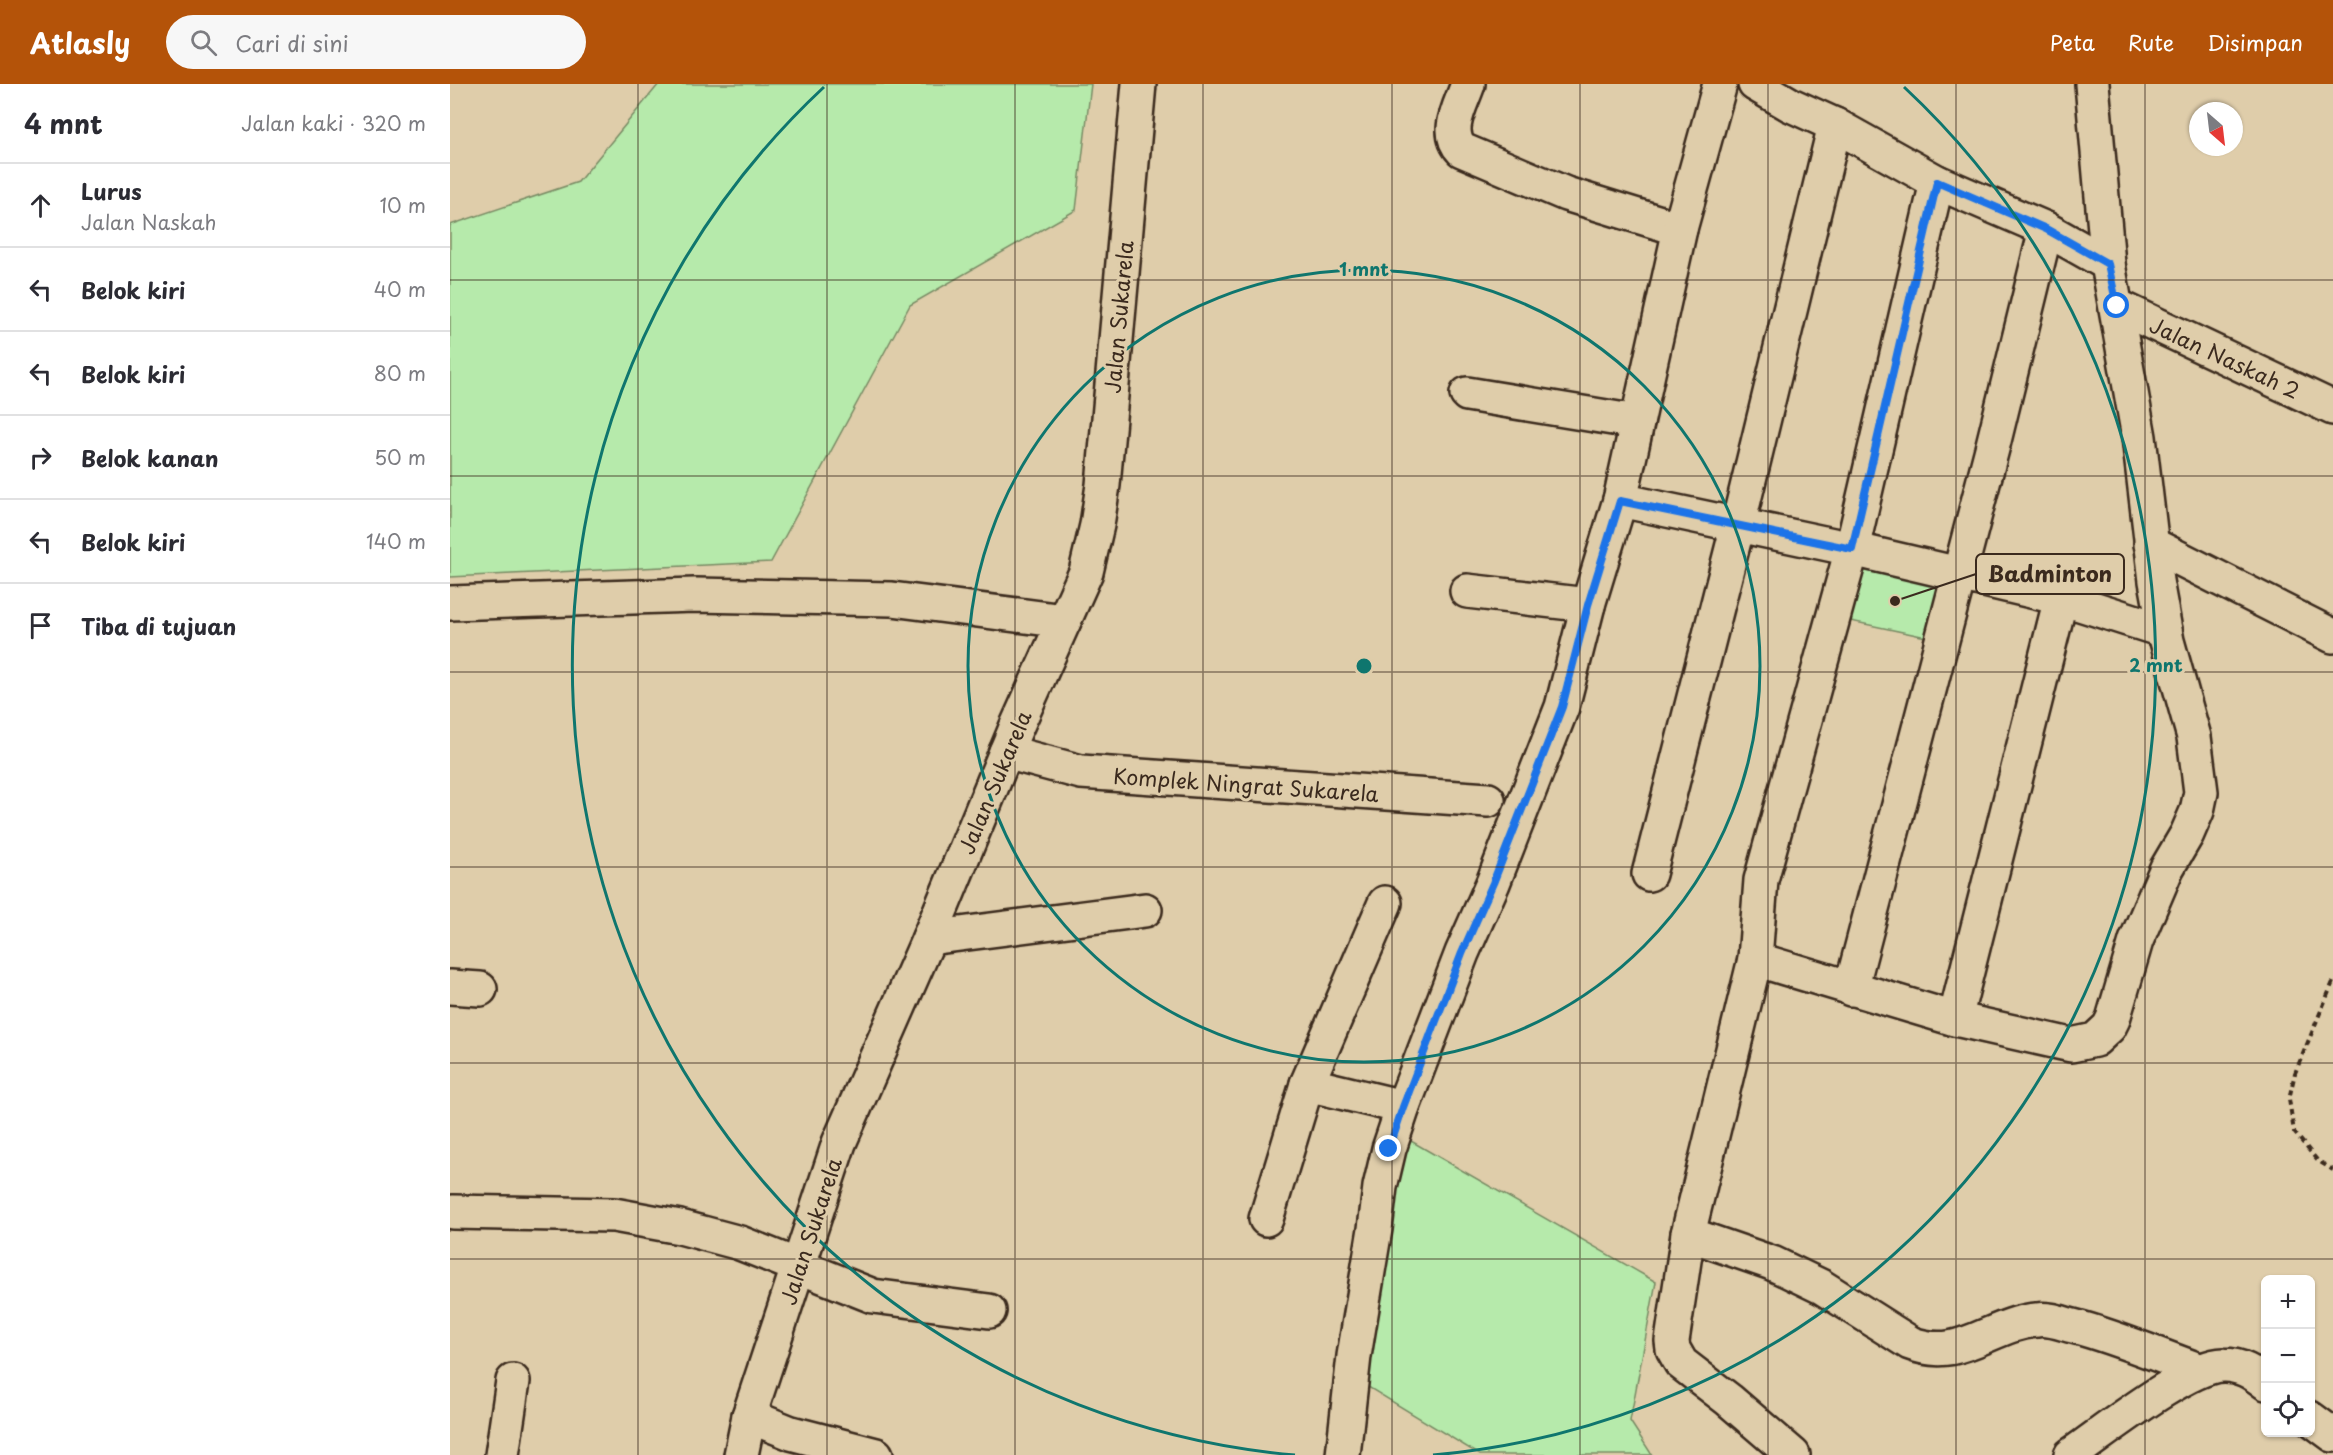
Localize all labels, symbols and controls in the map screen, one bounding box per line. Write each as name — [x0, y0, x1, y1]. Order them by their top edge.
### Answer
search box — [166, 15, 586, 69]
text: Atlasly — [30, 21, 130, 64]
icon: search — [187, 26, 220, 59]
text: Cari di sini — [235, 26, 349, 59]
text: Peta — [2050, 26, 2095, 58]
text: Rute — [2128, 26, 2174, 58]
text: Disimpan — [2207, 26, 2303, 58]
north arrow — [2189, 102, 2243, 156]
text: 4 mnt — [24, 104, 103, 143]
text: Jalan kaki · 320 m — [241, 108, 426, 138]
text: Lurus — [81, 174, 142, 207]
icon: ahead — [24, 189, 57, 222]
text: 10 m — [379, 190, 426, 220]
text: Jalan Naskah — [81, 207, 217, 237]
street label: Jalan Sukarela — [1095, 239, 1141, 395]
text: 1 mnt — [1339, 255, 1389, 282]
icon: left — [24, 273, 57, 306]
text: Belok kiri — [81, 273, 185, 306]
text: 40 m — [374, 274, 426, 304]
route start — [2103, 292, 2129, 318]
street label: Jalan Naskah 2 — [2145, 308, 2305, 406]
icon: left — [24, 357, 57, 390]
text: Belok kiri — [81, 357, 185, 390]
text: 80 m — [374, 358, 426, 388]
icon: right — [24, 441, 57, 474]
text: Belok kanan — [81, 441, 218, 474]
text: 50 m — [374, 442, 426, 472]
icon: left — [24, 525, 57, 558]
text: Belok kiri — [81, 525, 185, 558]
text: 140 m — [366, 526, 426, 556]
callout: Badminton — [1976, 554, 2124, 594]
text: Badminton — [1988, 556, 2112, 589]
icon: arrive — [24, 609, 57, 642]
text: Tiba di tujuan — [81, 609, 236, 642]
text: 2 mnt — [2129, 651, 2183, 678]
centre of rings — [1354, 656, 1374, 676]
street label: Jalan Sukarela — [949, 705, 1039, 859]
street label: Komplek Ningrat Sukarela — [1112, 759, 1380, 809]
route end — [1375, 1135, 1401, 1161]
street label: Jalan Sukarela — [771, 1153, 849, 1309]
map controls — [2261, 1275, 2315, 1437]
button: + — [2261, 1275, 2315, 1329]
button: − — [2261, 1329, 2315, 1383]
button: locate — [2261, 1383, 2315, 1437]

